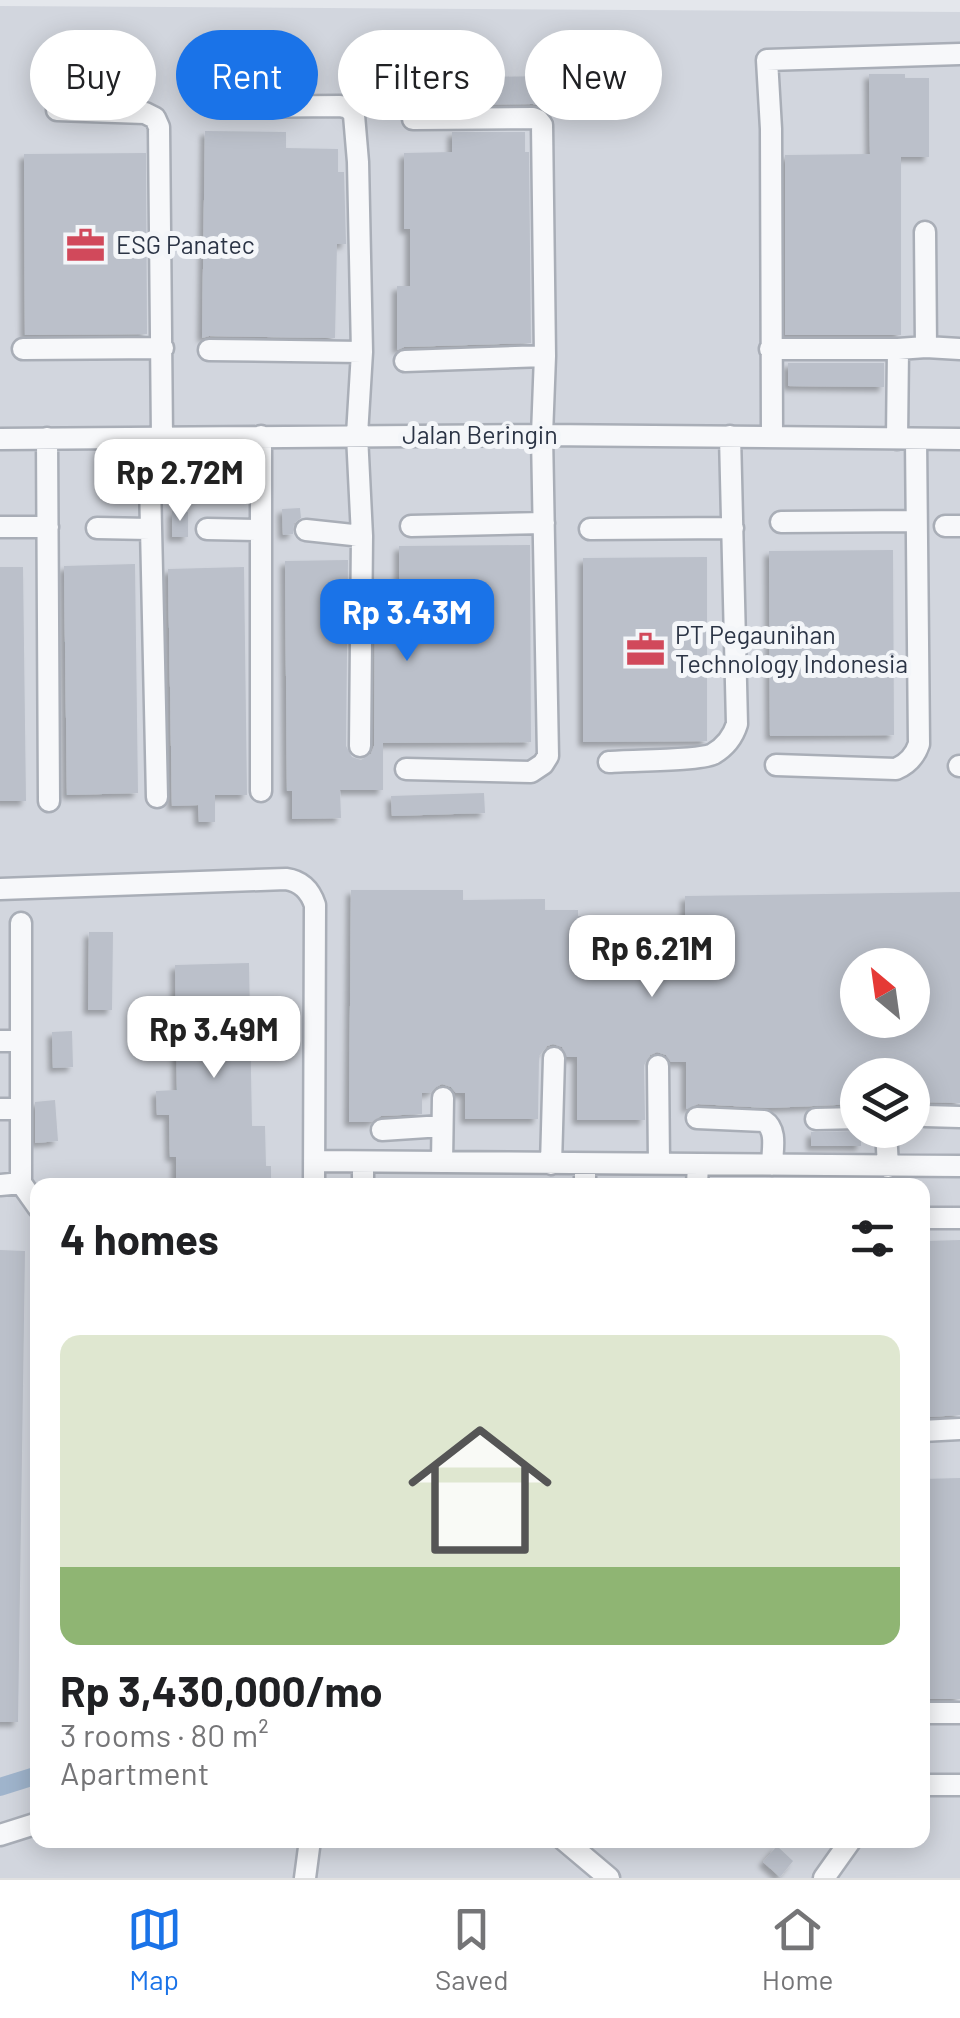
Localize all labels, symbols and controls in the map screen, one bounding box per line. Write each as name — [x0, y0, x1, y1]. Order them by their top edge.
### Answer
chip: Buy — [30, 30, 156, 120]
chip: Rent — [176, 30, 318, 120]
chip: Filters — [338, 30, 505, 120]
chip: New — [525, 30, 662, 120]
office icon: ESG Panatec — [65, 224, 107, 266]
place label: ESG Panatec — [116, 229, 255, 259]
street label: Jalan Beringin — [402, 419, 558, 449]
pin: Rp 2.72M — [77, 439, 283, 524]
text: Rp 2.72M — [116, 452, 244, 490]
pin: Rp 3.43M — [304, 579, 510, 664]
text: Rp 3.43M — [342, 592, 472, 630]
place label: PT Pegaunihan Technology Indonesia — [675, 619, 908, 678]
office icon: PT Pegaunihan Technology Indonesia — [624, 628, 666, 670]
pin: Rp 6.21M — [549, 915, 755, 1000]
text: Rp 6.21M — [591, 928, 713, 966]
north arrow — [840, 948, 930, 1038]
map controls — [840, 948, 930, 1148]
pin: Rp 3.49M — [111, 996, 317, 1081]
text: Rp 3.49M — [149, 1009, 279, 1047]
button: layers — [840, 1058, 930, 1148]
icon: filters — [845, 1211, 900, 1266]
text: 4 homes — [60, 1213, 219, 1263]
icon: home — [390, 1400, 570, 1580]
text: Rp 3,430,000/mo — [60, 1665, 383, 1715]
text: 3 rooms · 80 m² — [60, 1715, 269, 1753]
text: Apartment — [60, 1753, 209, 1791]
tab: Map — [127, 1902, 182, 1996]
tab: Saved — [435, 1902, 509, 1996]
tab: Home — [762, 1902, 833, 1996]

